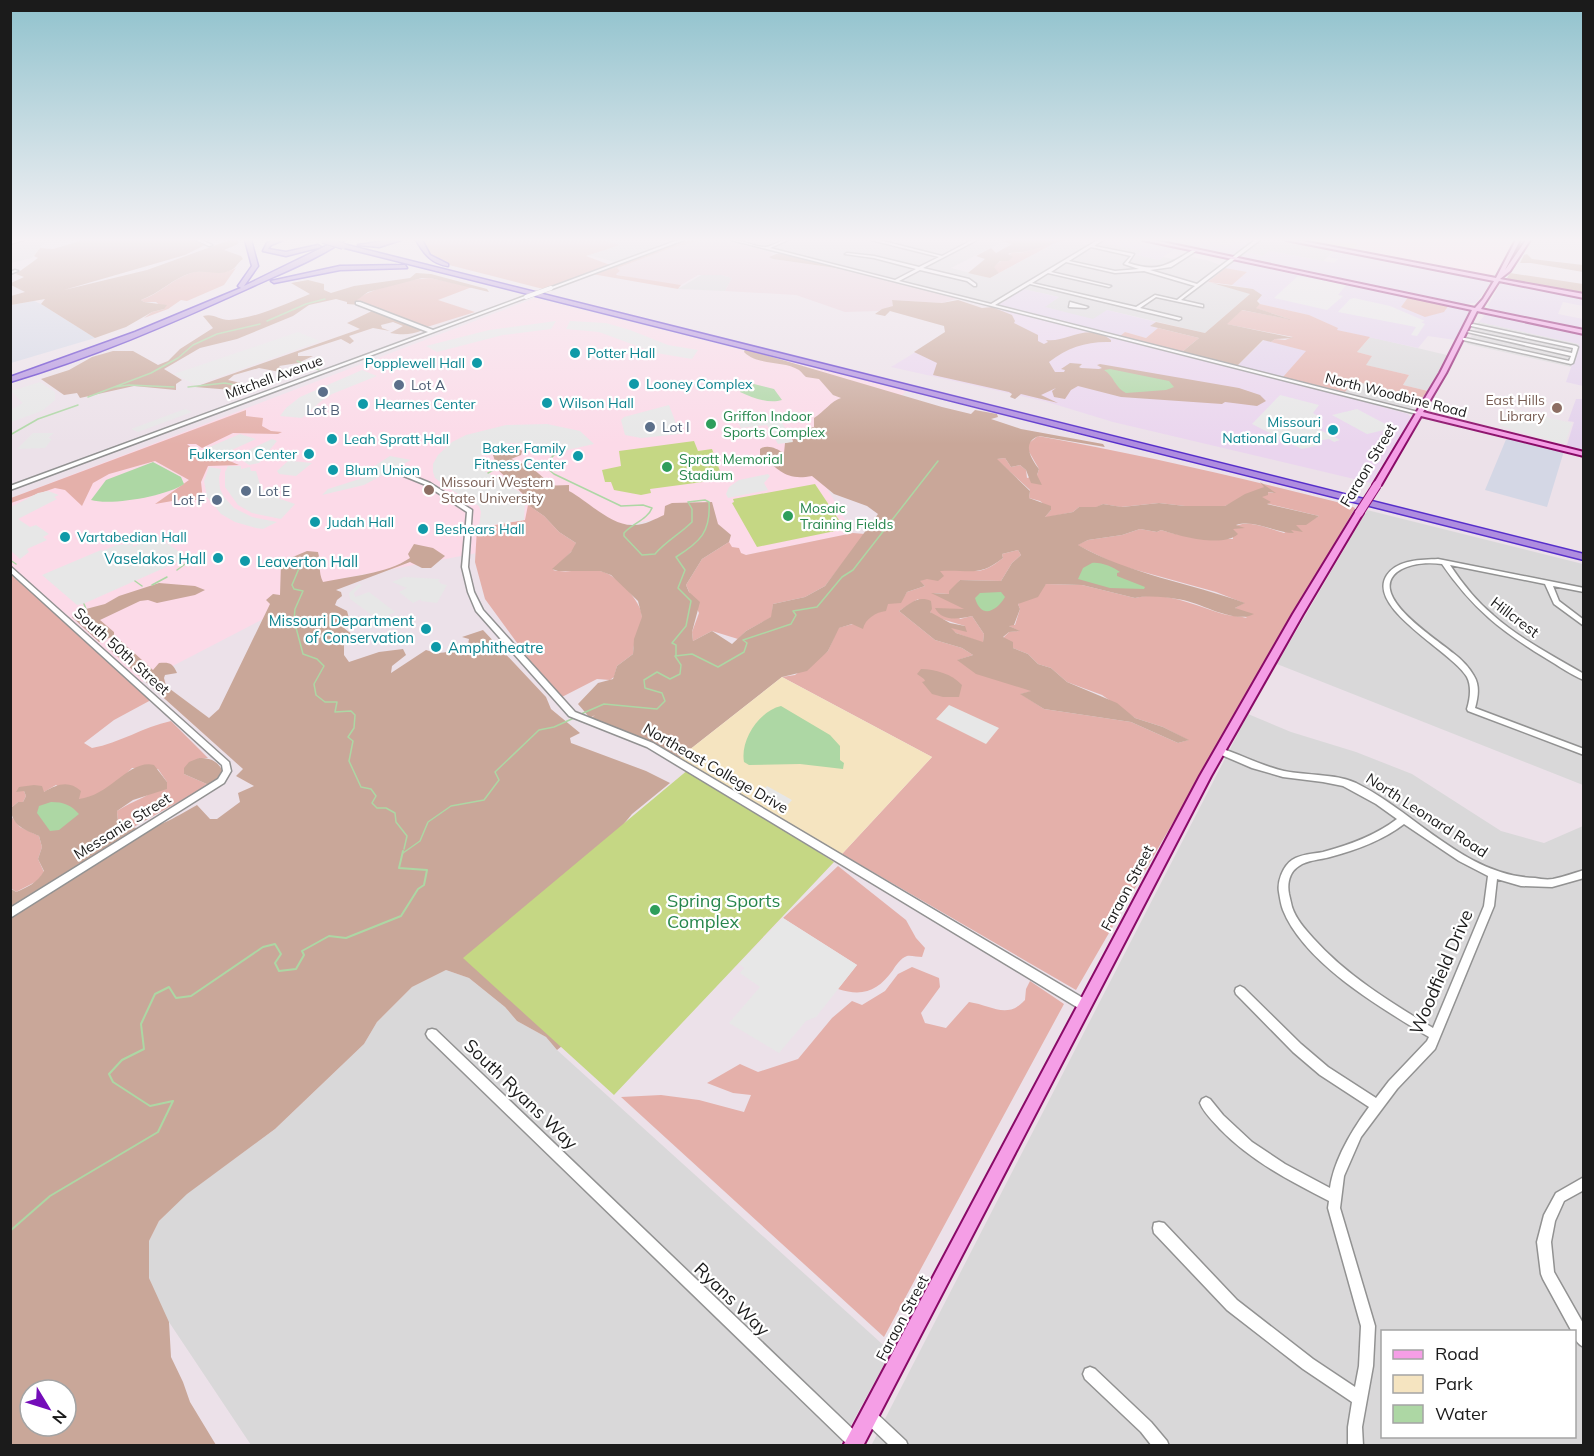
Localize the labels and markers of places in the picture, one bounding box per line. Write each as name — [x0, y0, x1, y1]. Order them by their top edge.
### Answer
place label: Potter Hall — [587, 344, 655, 362]
marker: Potter Hall — [568, 346, 582, 360]
place label: Popplewell Hall — [365, 354, 465, 372]
marker: Popplewell Hall — [470, 356, 484, 370]
place label: Looney Complex — [646, 375, 753, 393]
place label: Lot A — [411, 376, 446, 394]
marker: Looney Complex — [627, 377, 641, 391]
marker: Lot A — [392, 378, 406, 392]
marker: Lot B — [316, 385, 330, 399]
place label: East Hills Library — [1485, 391, 1546, 425]
place label: Wilson Hall — [559, 394, 634, 412]
place label: Hearnes Center — [375, 395, 477, 413]
marker: Wilson Hall — [540, 396, 554, 410]
marker: Hearnes Center — [356, 397, 370, 411]
place label: Lot B — [306, 401, 340, 419]
marker: East Hills Library — [1550, 401, 1564, 415]
place label: Griffon Indoor Sports Complex — [723, 407, 826, 441]
place label: Missouri National Guard — [1222, 413, 1321, 447]
marker: Griffon Indoor Sports Complex — [704, 417, 718, 431]
place label: Lot I — [662, 418, 690, 436]
marker: Lot I — [643, 420, 657, 434]
marker: Missouri National Guard — [1326, 423, 1340, 437]
place label: Leah Spratt Hall — [344, 430, 449, 448]
marker: Leah Spratt Hall — [325, 432, 339, 446]
place label: Baker Family Fitness Center — [474, 439, 567, 473]
place label: Fulkerson Center — [189, 445, 298, 463]
marker: Fulkerson Center — [302, 447, 316, 461]
marker: Baker Family Fitness Center — [571, 449, 585, 463]
place label: Spratt Memorial Stadium — [679, 450, 783, 484]
marker: Spratt Memorial Stadium — [660, 460, 674, 474]
place label: Blum Union — [345, 461, 420, 479]
marker: Blum Union — [326, 463, 340, 477]
place label: Missouri Western State University — [441, 473, 553, 507]
place label: Lot E — [258, 482, 290, 500]
marker: Missouri Western State University — [422, 483, 436, 497]
marker: Lot E — [239, 484, 253, 498]
place label: Lot F — [173, 491, 205, 509]
marker: Lot F — [210, 493, 224, 507]
place label: Mosaic Training Fields — [800, 499, 894, 533]
marker: Mosaic Training Fields — [781, 509, 795, 523]
place label: Judah Hall — [327, 513, 394, 531]
marker: Judah Hall — [308, 515, 322, 529]
place label: Beshears Hall — [435, 520, 525, 538]
marker: Beshears Hall — [416, 522, 430, 536]
place label: Vartabedian Hall — [77, 528, 187, 546]
marker: Vartabedian Hall — [58, 530, 72, 544]
place label: Vaselakos Hall — [104, 549, 206, 568]
marker: Vaselakos Hall — [211, 551, 225, 565]
place label: Leaverton Hall — [257, 552, 358, 571]
marker: Leaverton Hall — [238, 554, 252, 568]
place label: Missouri Department of Conservation — [269, 611, 414, 647]
marker: Missouri Department of Conservation — [419, 622, 433, 636]
place label: Amphitheatre — [448, 638, 544, 657]
marker: Amphitheatre — [429, 640, 443, 654]
place label: Spring Sports Complex — [667, 889, 781, 933]
marker: Spring Sports Complex — [648, 903, 662, 917]

